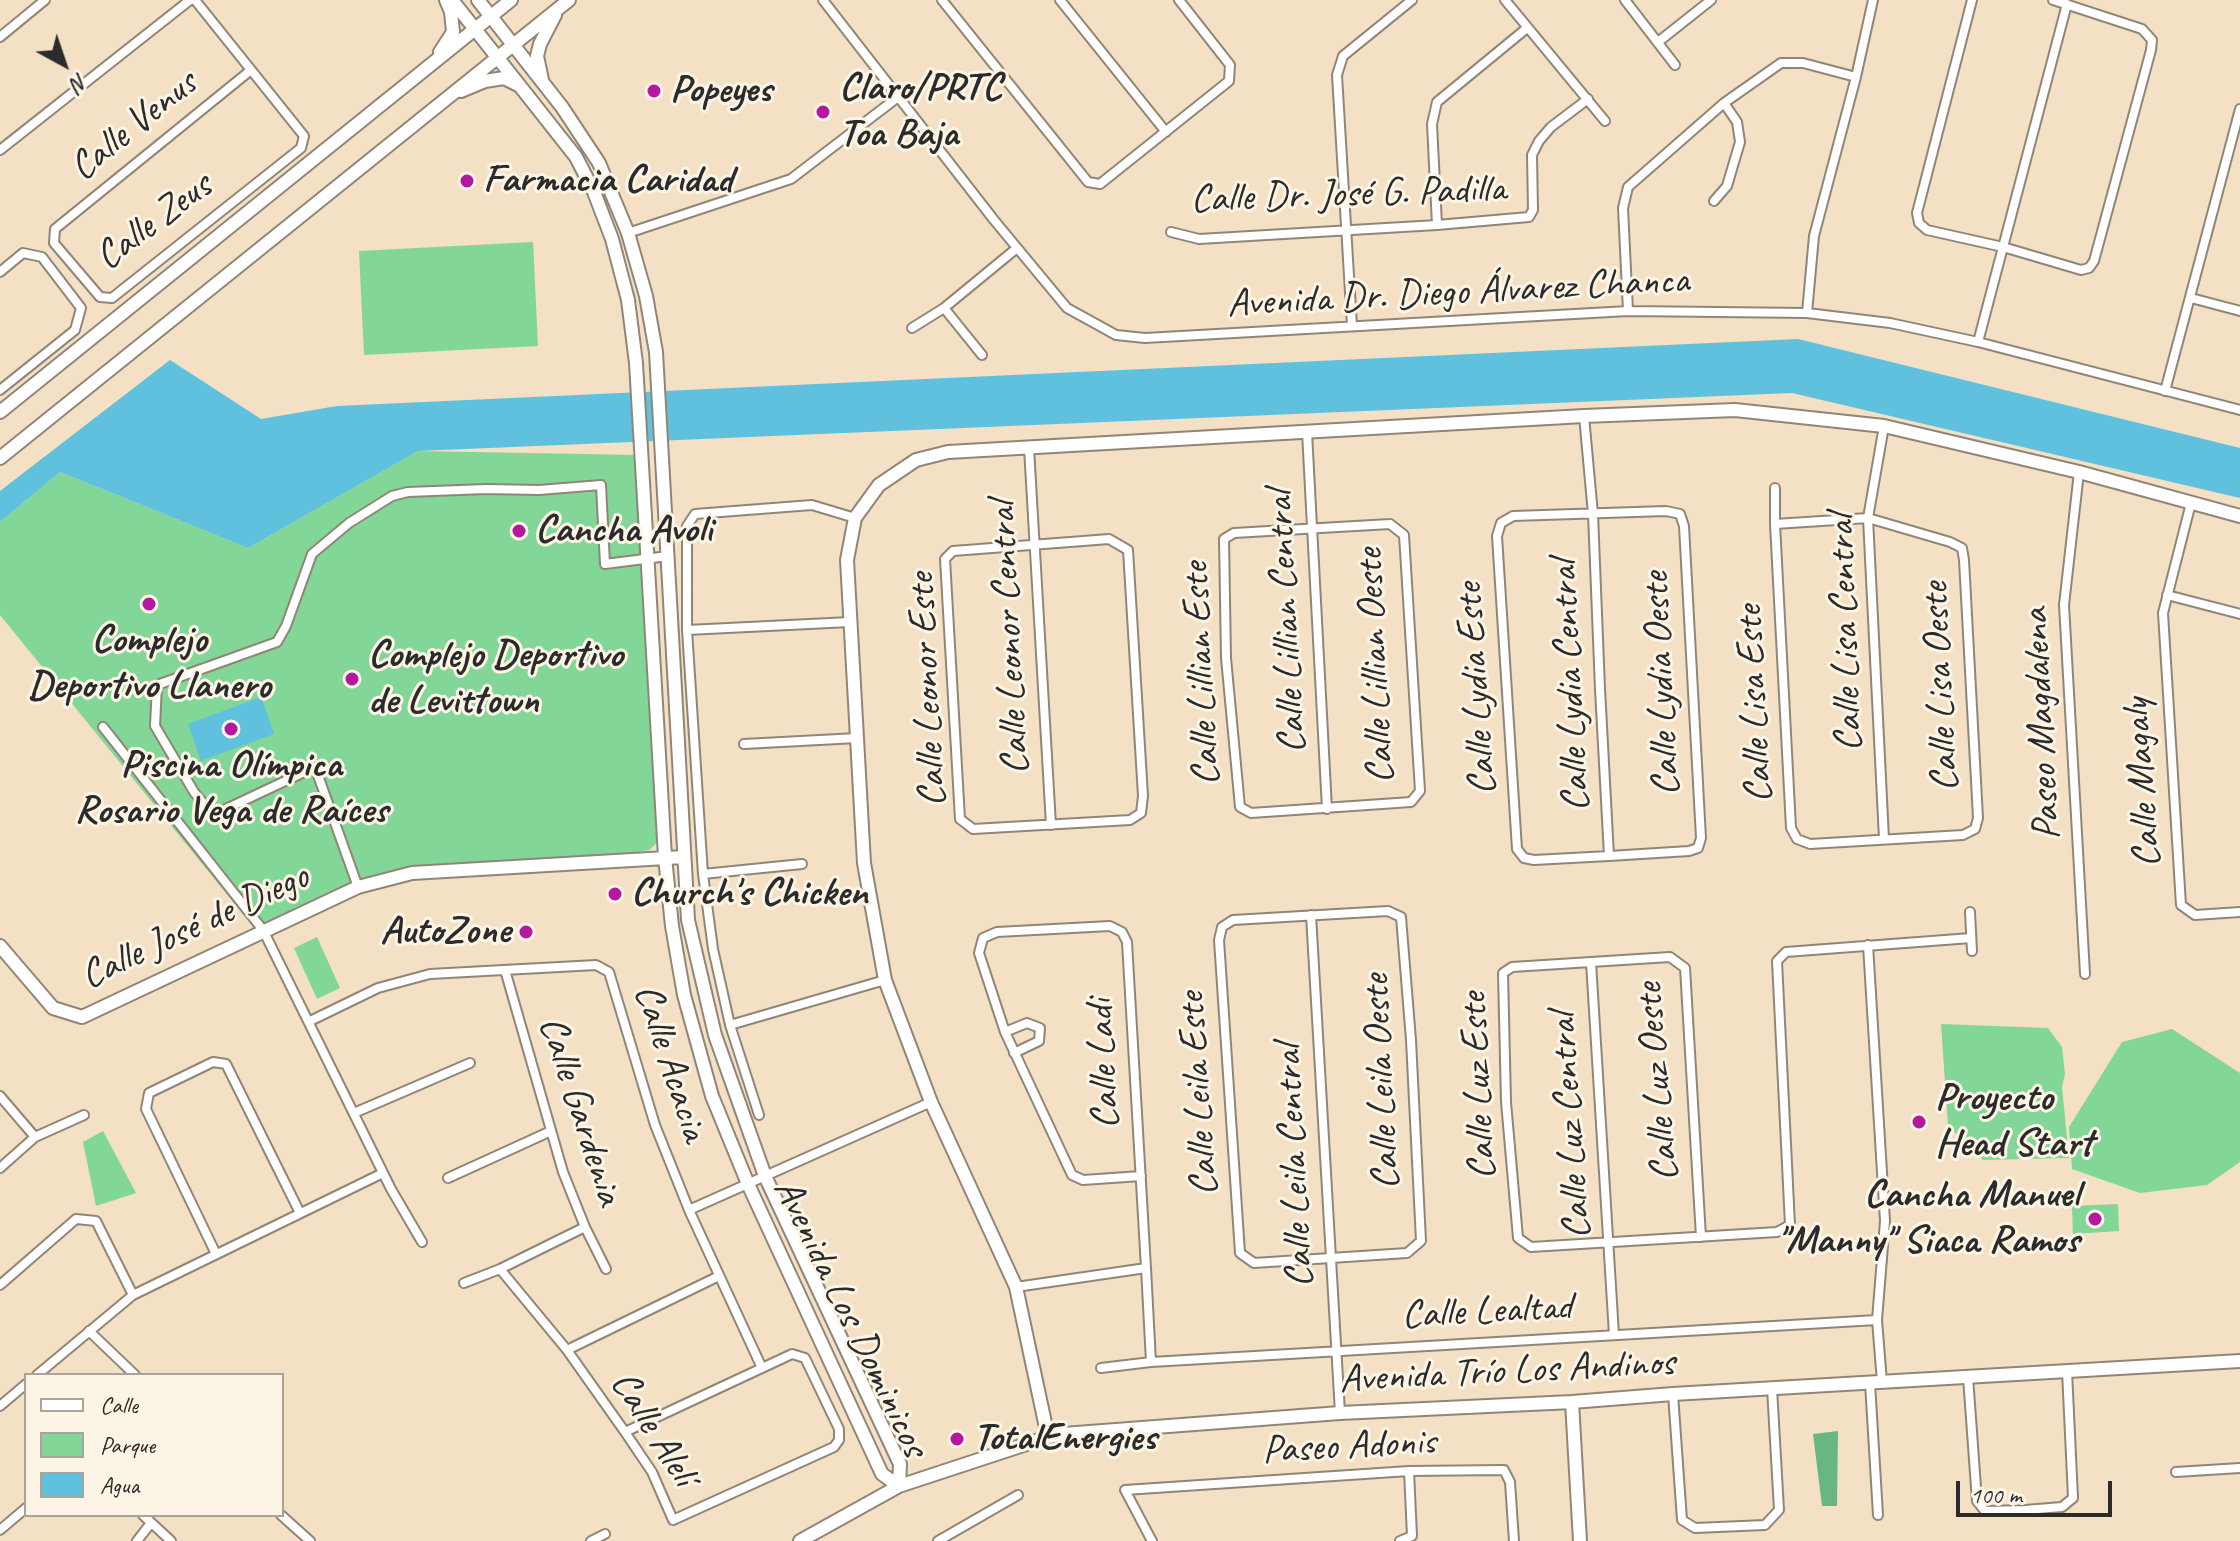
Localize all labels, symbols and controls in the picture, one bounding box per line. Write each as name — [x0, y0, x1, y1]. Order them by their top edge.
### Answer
north arrow — [24, 24, 104, 104]
street label: Calle Venus — [60, 60, 208, 192]
place label: Claro/PRTC Toa Baja — [839, 65, 1001, 159]
text: N — [65, 67, 94, 97]
place label: Popeyes — [670, 67, 771, 115]
marker: Popeyes — [645, 82, 663, 100]
marker: Claro/PRTC Toa Baja — [814, 103, 832, 121]
place label: Farmacia Caridad — [483, 157, 732, 205]
street label: Calle Zeus — [86, 163, 222, 281]
street label: Calle Dr. José G. Padilla — [1190, 166, 1506, 224]
marker: Farmacia Caridad — [458, 172, 476, 190]
street label: Avenida Dr. Diego Álvarez Chanca — [1226, 257, 1690, 329]
street label: Calle Lillian Central — [1256, 489, 1318, 755]
street label: Calle Leonor Central — [979, 500, 1041, 776]
place label: Cancha Avoli — [535, 507, 712, 555]
street label: Calle Lisa Central — [1818, 514, 1874, 752]
marker: Cancha Avoli — [510, 522, 528, 540]
street label: Calle Lillian Oeste — [1346, 547, 1406, 785]
street label: Calle Lydia Central — [1540, 559, 1602, 813]
street label: Calle Lillian Este — [1172, 561, 1232, 787]
street label: Calle Lydia Oeste — [1632, 571, 1692, 797]
street label: Calle Leonor Este — [898, 572, 958, 808]
street label: Calle Lydia Este — [1446, 581, 1508, 797]
street label: Calle Lisa Oeste — [1912, 581, 1970, 793]
marker: Complejo Deportivo Llanero — [140, 595, 158, 613]
street label: Calle Lisa Este — [1726, 604, 1784, 804]
street label: Paseo Magdalena — [2012, 607, 2072, 841]
place label: Complejo Deportivo Llanero — [28, 617, 270, 711]
place label: Complejo Deportivo de Levittown — [368, 632, 623, 726]
marker: Complejo Deportivo de Levittown — [343, 670, 361, 688]
street label: Calle Magaly — [2113, 697, 2173, 869]
marker: Piscina Olímpica Rosario Vega de Raíces — [222, 720, 240, 738]
place label: Piscina Olímpica Rosario Vega de Raíces — [75, 742, 387, 836]
street label: Calle José de Diego — [73, 853, 317, 1001]
place label: Church's Chicken — [631, 870, 868, 918]
marker: Church's Chicken — [606, 885, 624, 903]
place label: AutoZone — [380, 908, 510, 956]
marker: AutoZone — [517, 923, 535, 941]
street label: Calle Leila Oeste — [1352, 973, 1412, 1191]
street label: Calle Acacia — [622, 978, 718, 1148]
street label: Calle Luz Oeste — [1625, 981, 1691, 1183]
street label: Calle Leila Este — [1168, 991, 1230, 1197]
street label: Calle Luz Este — [1450, 991, 1508, 1181]
street label: Calle Ladi — [1077, 998, 1131, 1130]
street label: Calle Gardenia — [527, 1011, 633, 1211]
street label: Calle Luz Central — [1539, 1011, 1603, 1241]
street label: Calle Leila Central — [1265, 1043, 1325, 1289]
place label: Proyecto Head Start — [1935, 1075, 2093, 1169]
marker: Proyecto Head Start — [1910, 1113, 1928, 1131]
street label: Avenida Los Dominicos — [762, 1171, 938, 1465]
place label: Cancha Manuel "Manny" Siaca Ramos — [1777, 1172, 2079, 1266]
marker: Cancha Manuel "Manny" Siaca Ramos — [2086, 1210, 2104, 1228]
street label: Calle Lealtad — [1400, 1284, 1574, 1340]
street label: Avenida Trío Los Andinos — [1338, 1339, 1676, 1405]
street label: Calle Alelí — [599, 1363, 707, 1495]
legend — [24, 1373, 284, 1517]
text: Calle — [100, 1390, 138, 1420]
place label: TotalEnergies — [973, 1415, 1156, 1463]
street label: Paseo Adonis — [1261, 1418, 1437, 1476]
text: Parque — [100, 1430, 155, 1460]
marker: TotalEnergies — [948, 1430, 966, 1448]
scale bar — [1960, 1465, 2116, 1515]
text: Agua — [100, 1470, 139, 1500]
text: 100 m — [1970, 1480, 2022, 1510]

